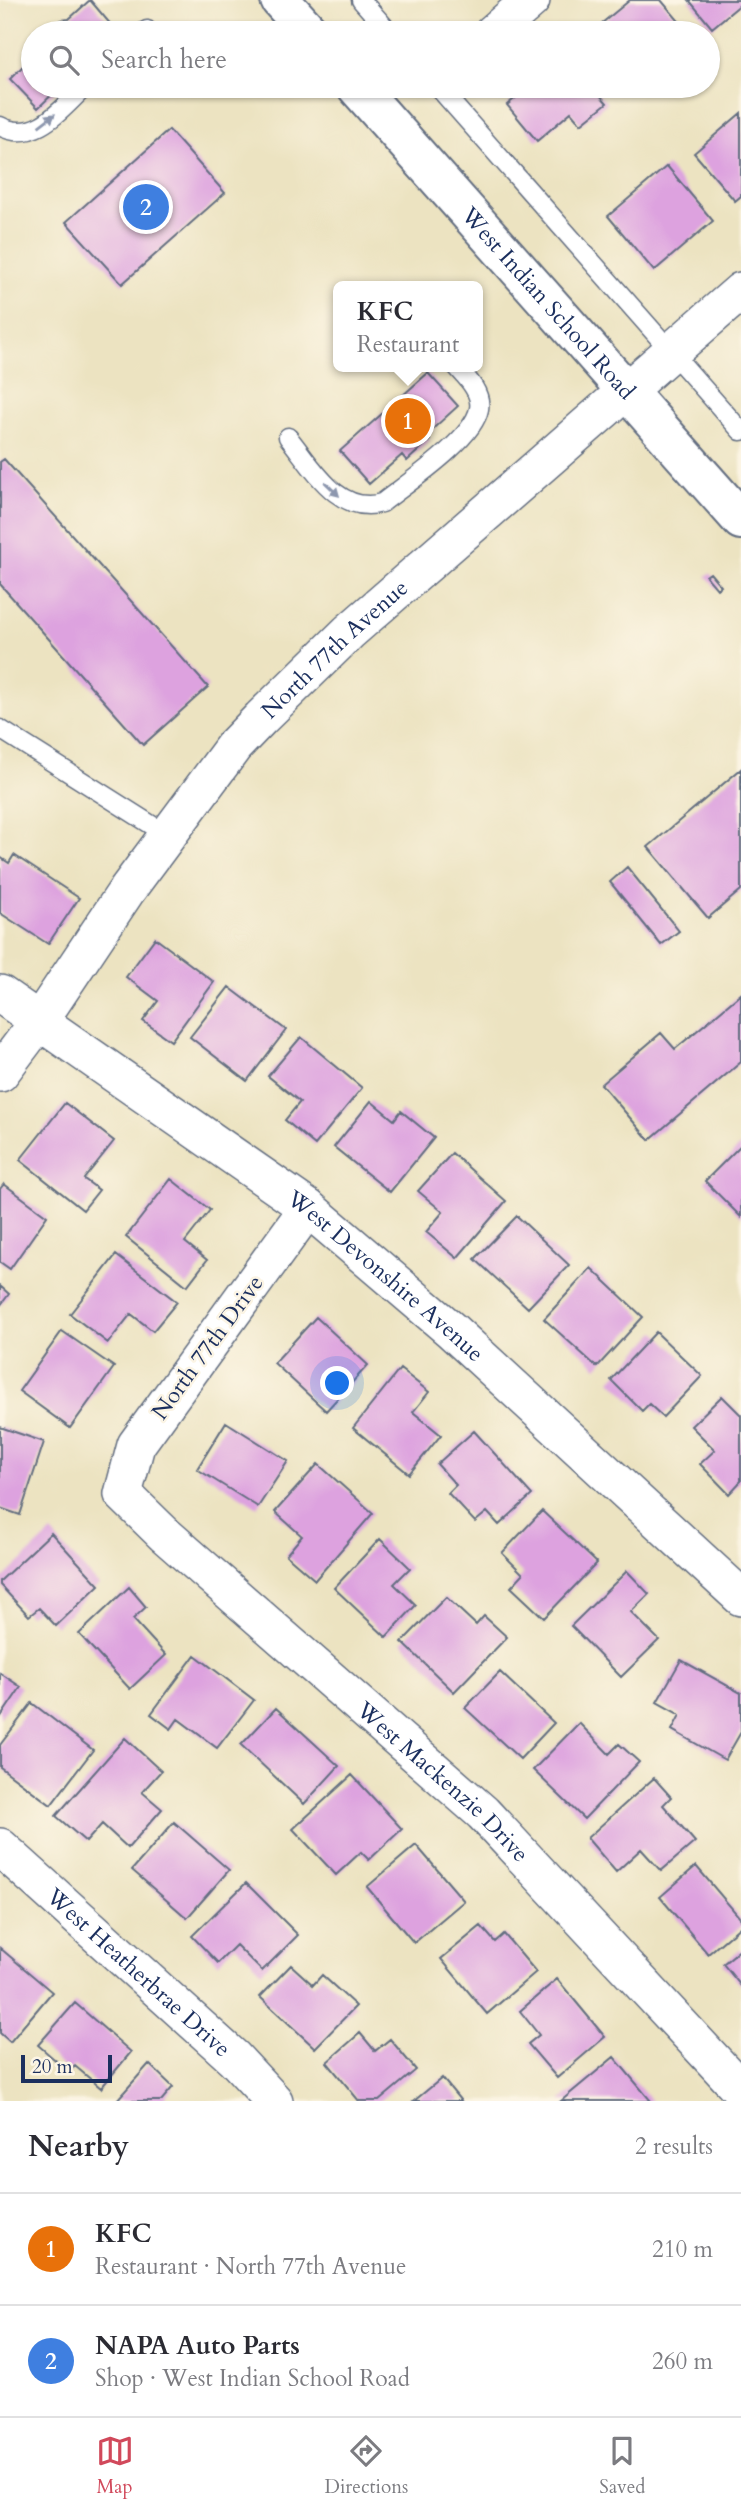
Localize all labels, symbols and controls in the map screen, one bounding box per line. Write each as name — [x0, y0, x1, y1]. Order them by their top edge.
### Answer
search box — [21, 21, 720, 98]
icon: search — [45, 41, 83, 79]
text: Search here — [101, 42, 227, 77]
one-way arrow — [38, 114, 56, 128]
pin: 2 — [123, 181, 169, 233]
street label: West Indian School Road — [454, 199, 642, 407]
popup — [333, 281, 483, 372]
text: KFC — [357, 294, 413, 329]
text: Restaurant — [357, 329, 459, 360]
pin: 1 — [385, 395, 431, 447]
one-way arrow — [324, 480, 341, 497]
street label: North 77th Avenue — [254, 573, 415, 726]
street label: West Devonshire Avenue — [280, 1183, 490, 1369]
street label: North 77th Drive — [144, 1269, 270, 1426]
your location — [320, 1366, 354, 1400]
street label: West Mackenzie Drive — [349, 1694, 536, 1869]
street label: West Heatherbrae Drive — [39, 1881, 237, 2064]
scale bar — [21, 2052, 112, 2084]
text: 20 m — [32, 2054, 73, 2080]
text: Nearby — [28, 2126, 129, 2167]
text: 2 results — [635, 2131, 713, 2162]
text: KFC — [95, 2216, 152, 2251]
text: 1 — [45, 2234, 57, 2265]
text: 210 m — [652, 2234, 713, 2265]
text: Restaurant · North 77th Avenue — [95, 2251, 406, 2282]
text: NAPA Auto Parts — [95, 2328, 300, 2363]
text: 2 — [45, 2346, 57, 2377]
text: 260 m — [652, 2346, 713, 2377]
text: Shop · West Indian School Road — [95, 2363, 410, 2394]
tab: Map — [96, 2432, 134, 2500]
tab: Directions — [325, 2432, 408, 2500]
tab: Saved — [599, 2432, 645, 2500]

